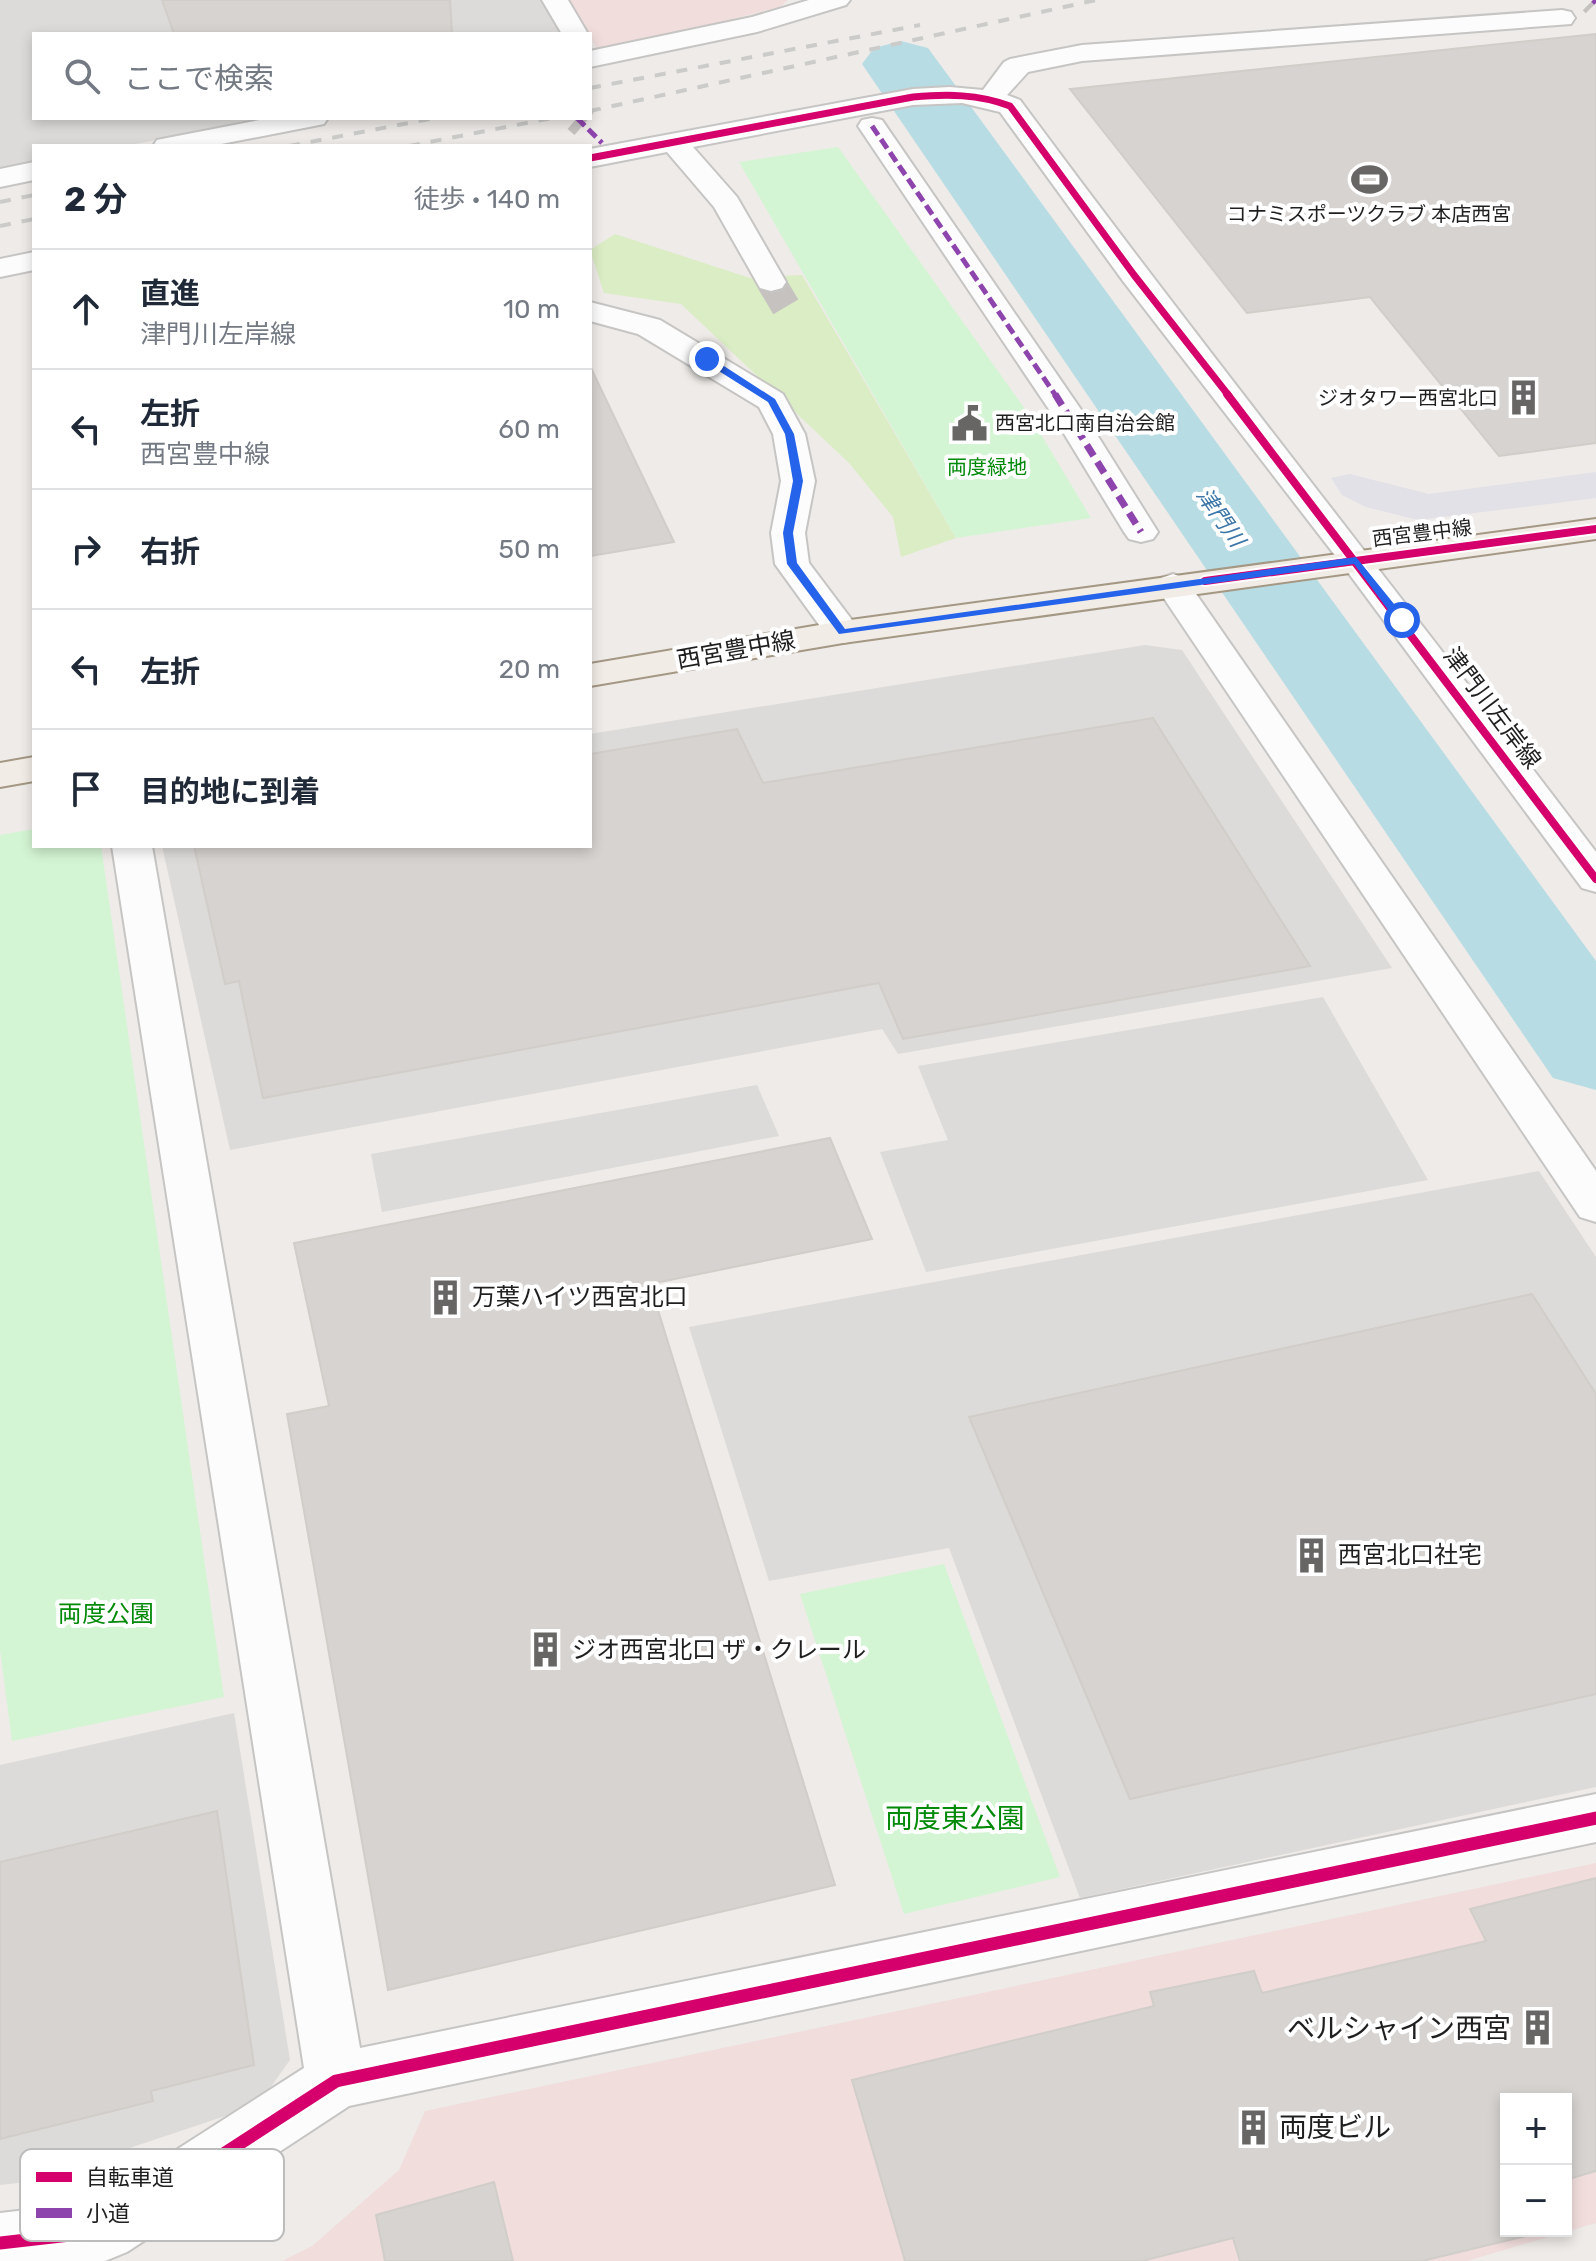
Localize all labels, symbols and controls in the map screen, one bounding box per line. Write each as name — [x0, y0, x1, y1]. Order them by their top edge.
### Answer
search box — [32, 32, 592, 120]
icon: search — [60, 54, 104, 98]
text: ここで検索 — [124, 61, 274, 97]
sports icon: コナミスポーツクラブ 本店西宮 — [1350, 160, 1388, 198]
text: 2 分 — [64, 179, 127, 220]
text: 徒歩 · 140 m — [413, 184, 560, 215]
place label: コナミスポーツクラブ 本店西宮 — [1227, 202, 1511, 226]
text: 直進 — [140, 276, 200, 312]
icon: ahead — [64, 287, 108, 331]
text: 10 m — [503, 294, 560, 325]
text: 津門川左岸線 — [140, 319, 296, 350]
route end — [689, 341, 725, 377]
building icon: ジオタワー西宮北口 — [1505, 379, 1543, 417]
place label: ジオタワー西宮北口 — [1318, 386, 1498, 410]
text: 左折 — [140, 396, 200, 432]
public building icon: 西宮北口南自治会館 — [950, 404, 988, 442]
icon: left — [64, 407, 108, 451]
place label: 西宮北口南自治会館 — [995, 411, 1175, 435]
text: 60 m — [498, 414, 560, 445]
text: 西宮豊中線 — [140, 439, 270, 470]
park label: 両度緑地 — [947, 455, 1027, 479]
water label: 津門川 — [1191, 483, 1252, 554]
street label: 西宮豊中線 — [1371, 515, 1473, 551]
icon: right — [64, 527, 108, 571]
text: 右折 — [140, 534, 200, 570]
text: 50 m — [499, 534, 560, 565]
route start — [1384, 602, 1420, 638]
street label: 西宮豊中線 — [674, 626, 798, 674]
street label: 津門川左岸線 — [1437, 642, 1547, 774]
icon: left — [64, 647, 108, 691]
text: 左折 — [140, 654, 200, 690]
text: 20 m — [499, 654, 560, 685]
icon: arrive — [64, 767, 108, 811]
text: 目的地に到着 — [140, 774, 320, 810]
building icon: 万葉ハイツ西宮北口 — [427, 1278, 465, 1316]
place label: 万葉ハイツ西宮北口 — [472, 1283, 688, 1311]
building icon: 西宮北口社宅 — [1293, 1536, 1331, 1574]
place label: 西宮北口社宅 — [1338, 1541, 1482, 1569]
park label: 両度公園 — [58, 1600, 154, 1628]
building icon: ジオ西宮北口 ザ・クレール — [527, 1631, 565, 1669]
place label: ジオ西宮北口 ザ・クレール — [572, 1636, 866, 1664]
park label: 両度東公園 — [885, 1802, 1025, 1835]
building icon: ベルシャイン西宮 — [1518, 2009, 1556, 2047]
place label: ベルシャイン西宮 — [1287, 2012, 1511, 2045]
map controls — [1500, 2093, 1572, 2237]
button: + — [1500, 2093, 1572, 2165]
building icon: 両度ビル — [1234, 2108, 1272, 2146]
place label: 両度ビル — [1279, 2111, 1391, 2144]
legend — [20, 2149, 284, 2241]
text: 自転車道 — [86, 2164, 174, 2191]
button: − — [1500, 2165, 1572, 2237]
text: 小道 — [86, 2200, 130, 2227]

